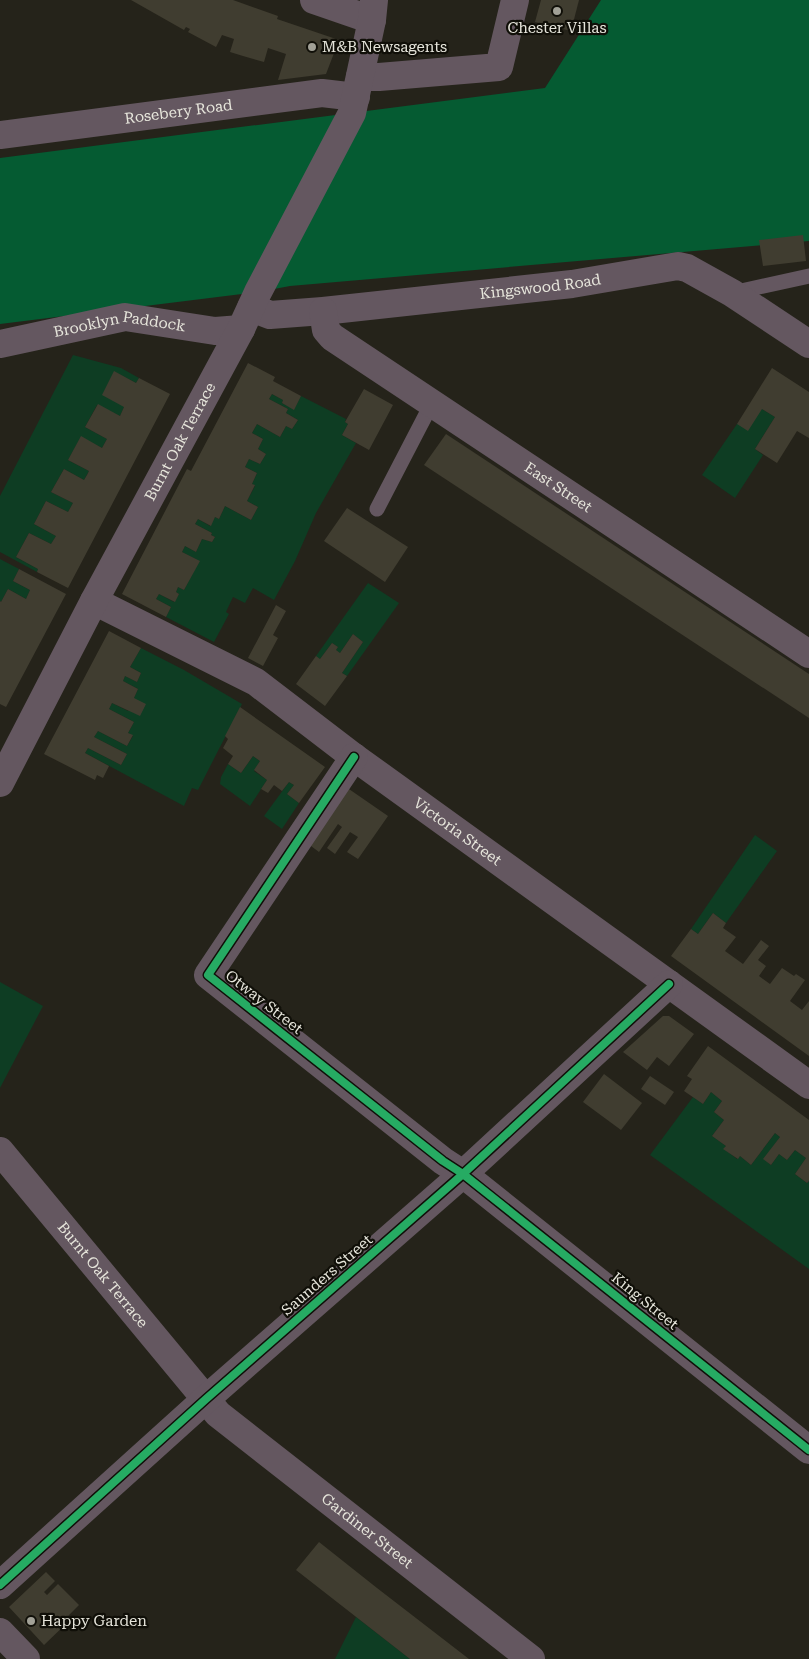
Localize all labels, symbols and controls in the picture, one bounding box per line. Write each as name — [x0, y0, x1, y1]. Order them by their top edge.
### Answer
marker: Chester Villas — [551, 5, 563, 17]
place label: Chester Villas — [507, 19, 607, 37]
place label: M&B Newsagents — [322, 38, 447, 56]
marker: M&B Newsagents — [306, 41, 318, 53]
street label: Rosebery Road — [124, 96, 234, 128]
street label: Kingswood Road — [479, 270, 602, 303]
street label: Brooklyn Paddock — [52, 308, 187, 341]
street label: Burnt Oak Terrace — [141, 379, 219, 504]
street label: East Street — [521, 458, 596, 516]
street label: Victoria Street — [410, 794, 505, 870]
street label: Otway Street — [222, 966, 307, 1038]
street label: Burnt Oak Terrace — [54, 1218, 152, 1332]
street label: Saunders Street — [278, 1230, 376, 1319]
street label: King Street — [608, 1269, 682, 1334]
street label: Gardiner Street — [318, 1489, 417, 1572]
place label: Happy Garden — [41, 1612, 147, 1630]
marker: Happy Garden — [25, 1615, 37, 1627]

